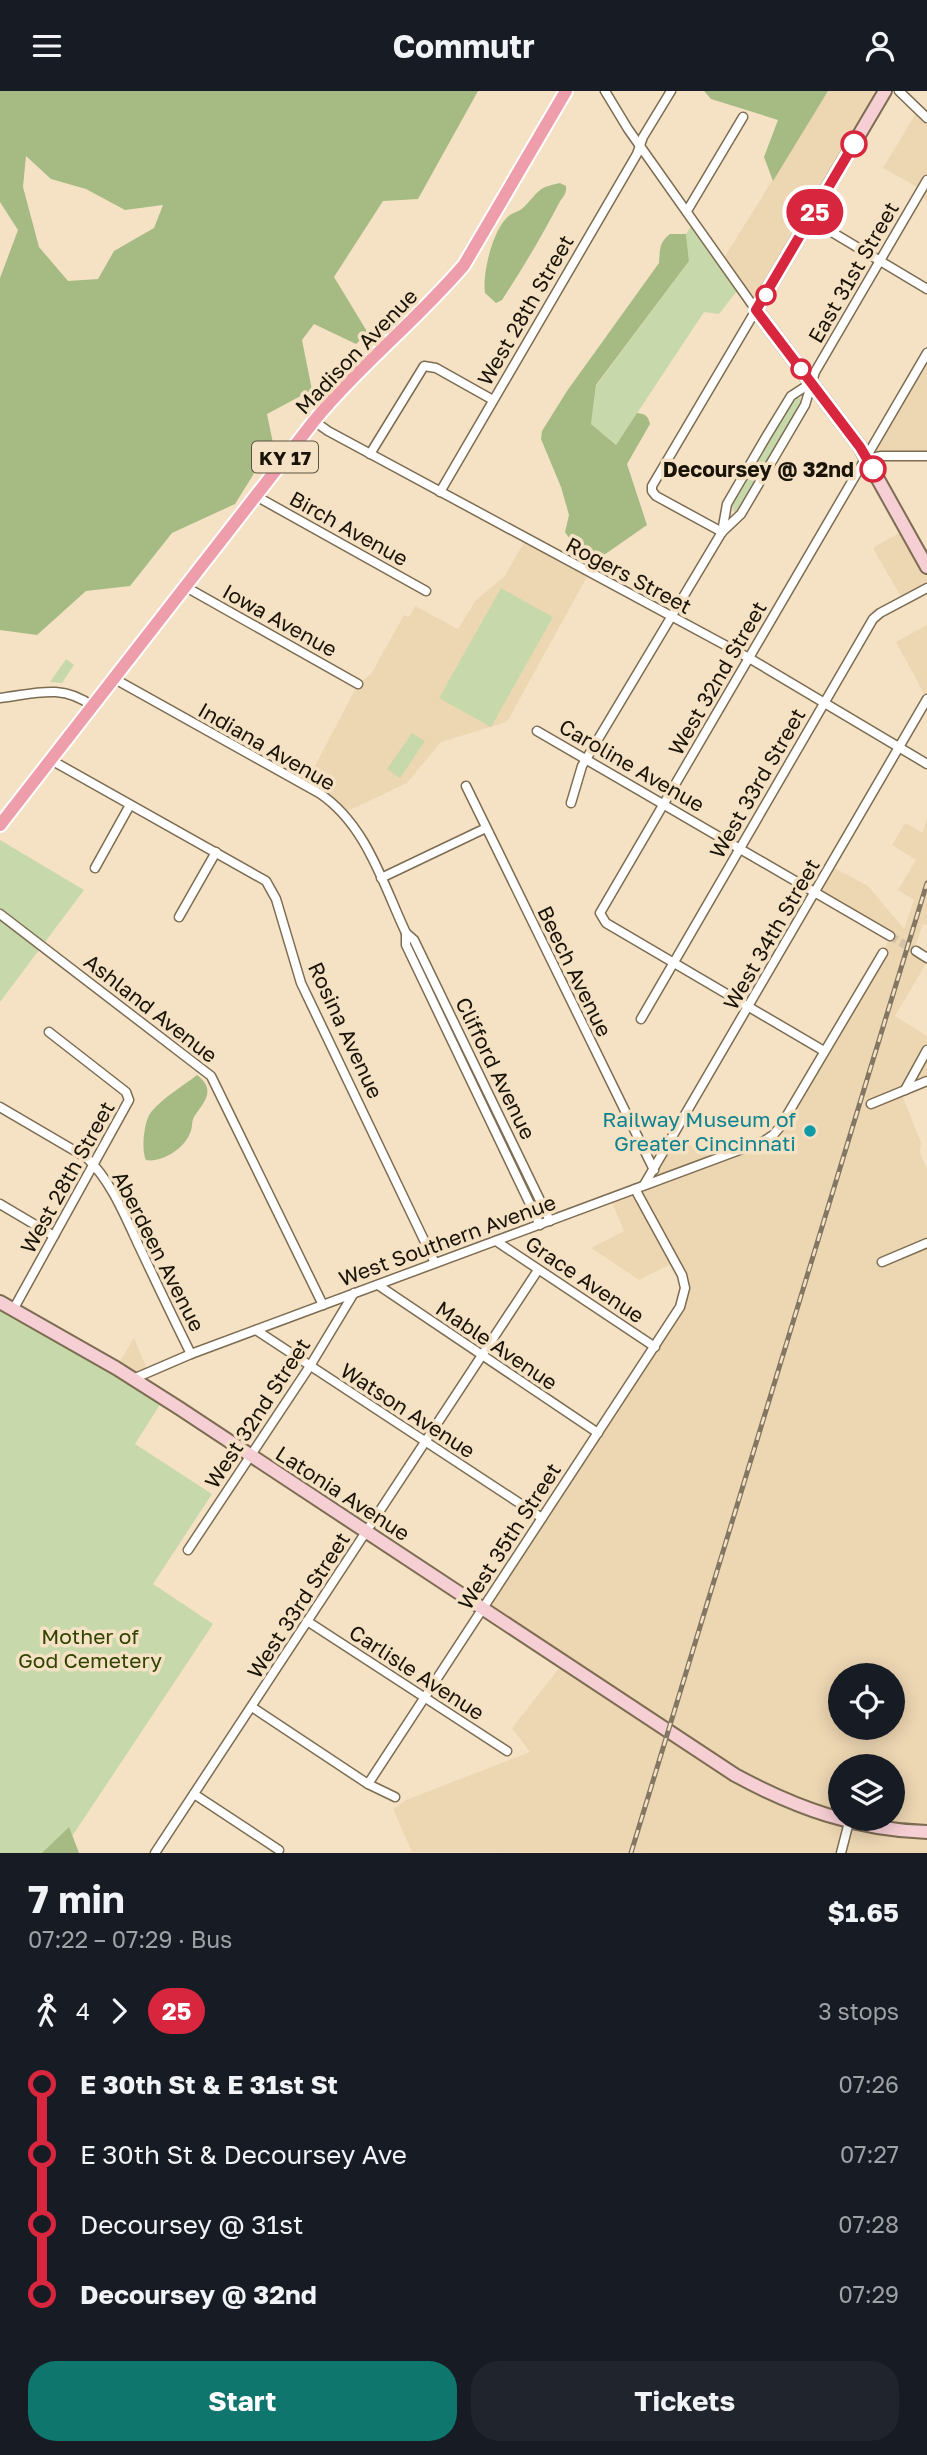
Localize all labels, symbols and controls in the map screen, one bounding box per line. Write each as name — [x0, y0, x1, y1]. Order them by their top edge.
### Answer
icon: menu — [28, 27, 66, 65]
text: Commutr — [392, 27, 535, 65]
icon: person — [861, 27, 899, 65]
unlabelled marker — [841, 131, 867, 157]
line badge: 25 — [784, 189, 846, 235]
text: 25 — [800, 197, 830, 226]
street label: East 31st Street — [802, 197, 904, 347]
street label: West 28th Street — [471, 230, 579, 390]
street label: Madison Avenue — [290, 283, 422, 419]
unlabelled marker — [756, 285, 776, 305]
unlabelled marker — [791, 359, 811, 379]
road number: KY 17 — [252, 441, 318, 473]
place label: Decoursey @ 32nd — [663, 456, 854, 482]
marker: Decoursey @ 32nd — [860, 456, 886, 482]
street label: Birch Avenue — [285, 485, 413, 571]
street label: Rogers Street — [562, 531, 696, 619]
street label: Iowa Avenue — [218, 578, 342, 662]
street label: West 32nd Street — [662, 596, 772, 760]
street label: Indiana Avenue — [194, 696, 340, 796]
street label: West 33rd Street — [703, 703, 811, 863]
street label: Caroline Avenue — [555, 713, 709, 817]
street label: West 34th Street — [717, 854, 825, 1014]
street label: Beech Avenue — [532, 901, 618, 1041]
street label: Ashland Avenue — [79, 948, 223, 1068]
street label: Rosina Avenue — [303, 958, 389, 1102]
street label: Clifford Avenue — [450, 993, 542, 1143]
street label: West 28th Street — [14, 1096, 120, 1258]
place label: Railway Museum of Greater Cincinnati — [602, 1106, 796, 1156]
marker: Railway Museum of Greater Cincinnati — [802, 1123, 818, 1139]
street label: Aberdeen Avenue — [107, 1166, 211, 1336]
street label: West Southern Avenue — [335, 1189, 559, 1291]
street label: Grace Avenue — [521, 1230, 649, 1328]
street label: Mable Avenue — [431, 1295, 563, 1395]
street label: West 32nd Street — [199, 1333, 315, 1493]
street label: Watson Avenue — [336, 1357, 480, 1463]
street label: Latonia Avenue — [271, 1440, 415, 1546]
street label: West 35th Street — [452, 1458, 566, 1614]
street label: West 33rd Street — [241, 1527, 355, 1683]
street label: Carlisle Avenue — [345, 1619, 489, 1725]
park label: Mother of God Cemetery — [18, 1623, 162, 1673]
map controls — [828, 1663, 905, 1831]
button: locate — [828, 1663, 905, 1740]
button: layers — [828, 1754, 905, 1831]
text: 7 min — [28, 1876, 125, 1921]
text: $1.65 — [827, 1897, 899, 1928]
text: 07:22 – 07:29 · Bus — [28, 1925, 232, 1953]
icon: walk — [28, 1992, 66, 2030]
icon: forward — [100, 1992, 138, 2030]
text: 25 — [162, 1996, 191, 2025]
text: 4 — [76, 1997, 90, 2025]
text: 3 stops — [818, 1997, 899, 2025]
text: E 30th St & E 31st St — [80, 2069, 338, 2100]
text: 07:26 — [838, 2070, 899, 2098]
text: E 30th St & Decoursey Ave — [80, 2139, 407, 2170]
text: 07:27 — [840, 2140, 899, 2168]
text: Decoursey @ 31st — [80, 2209, 303, 2240]
text: 07:28 — [838, 2210, 899, 2238]
text: Decoursey @ 32nd — [80, 2279, 317, 2310]
text: 07:29 — [838, 2280, 899, 2308]
button: Start — [28, 2361, 457, 2441]
button: Tickets — [471, 2361, 899, 2441]

